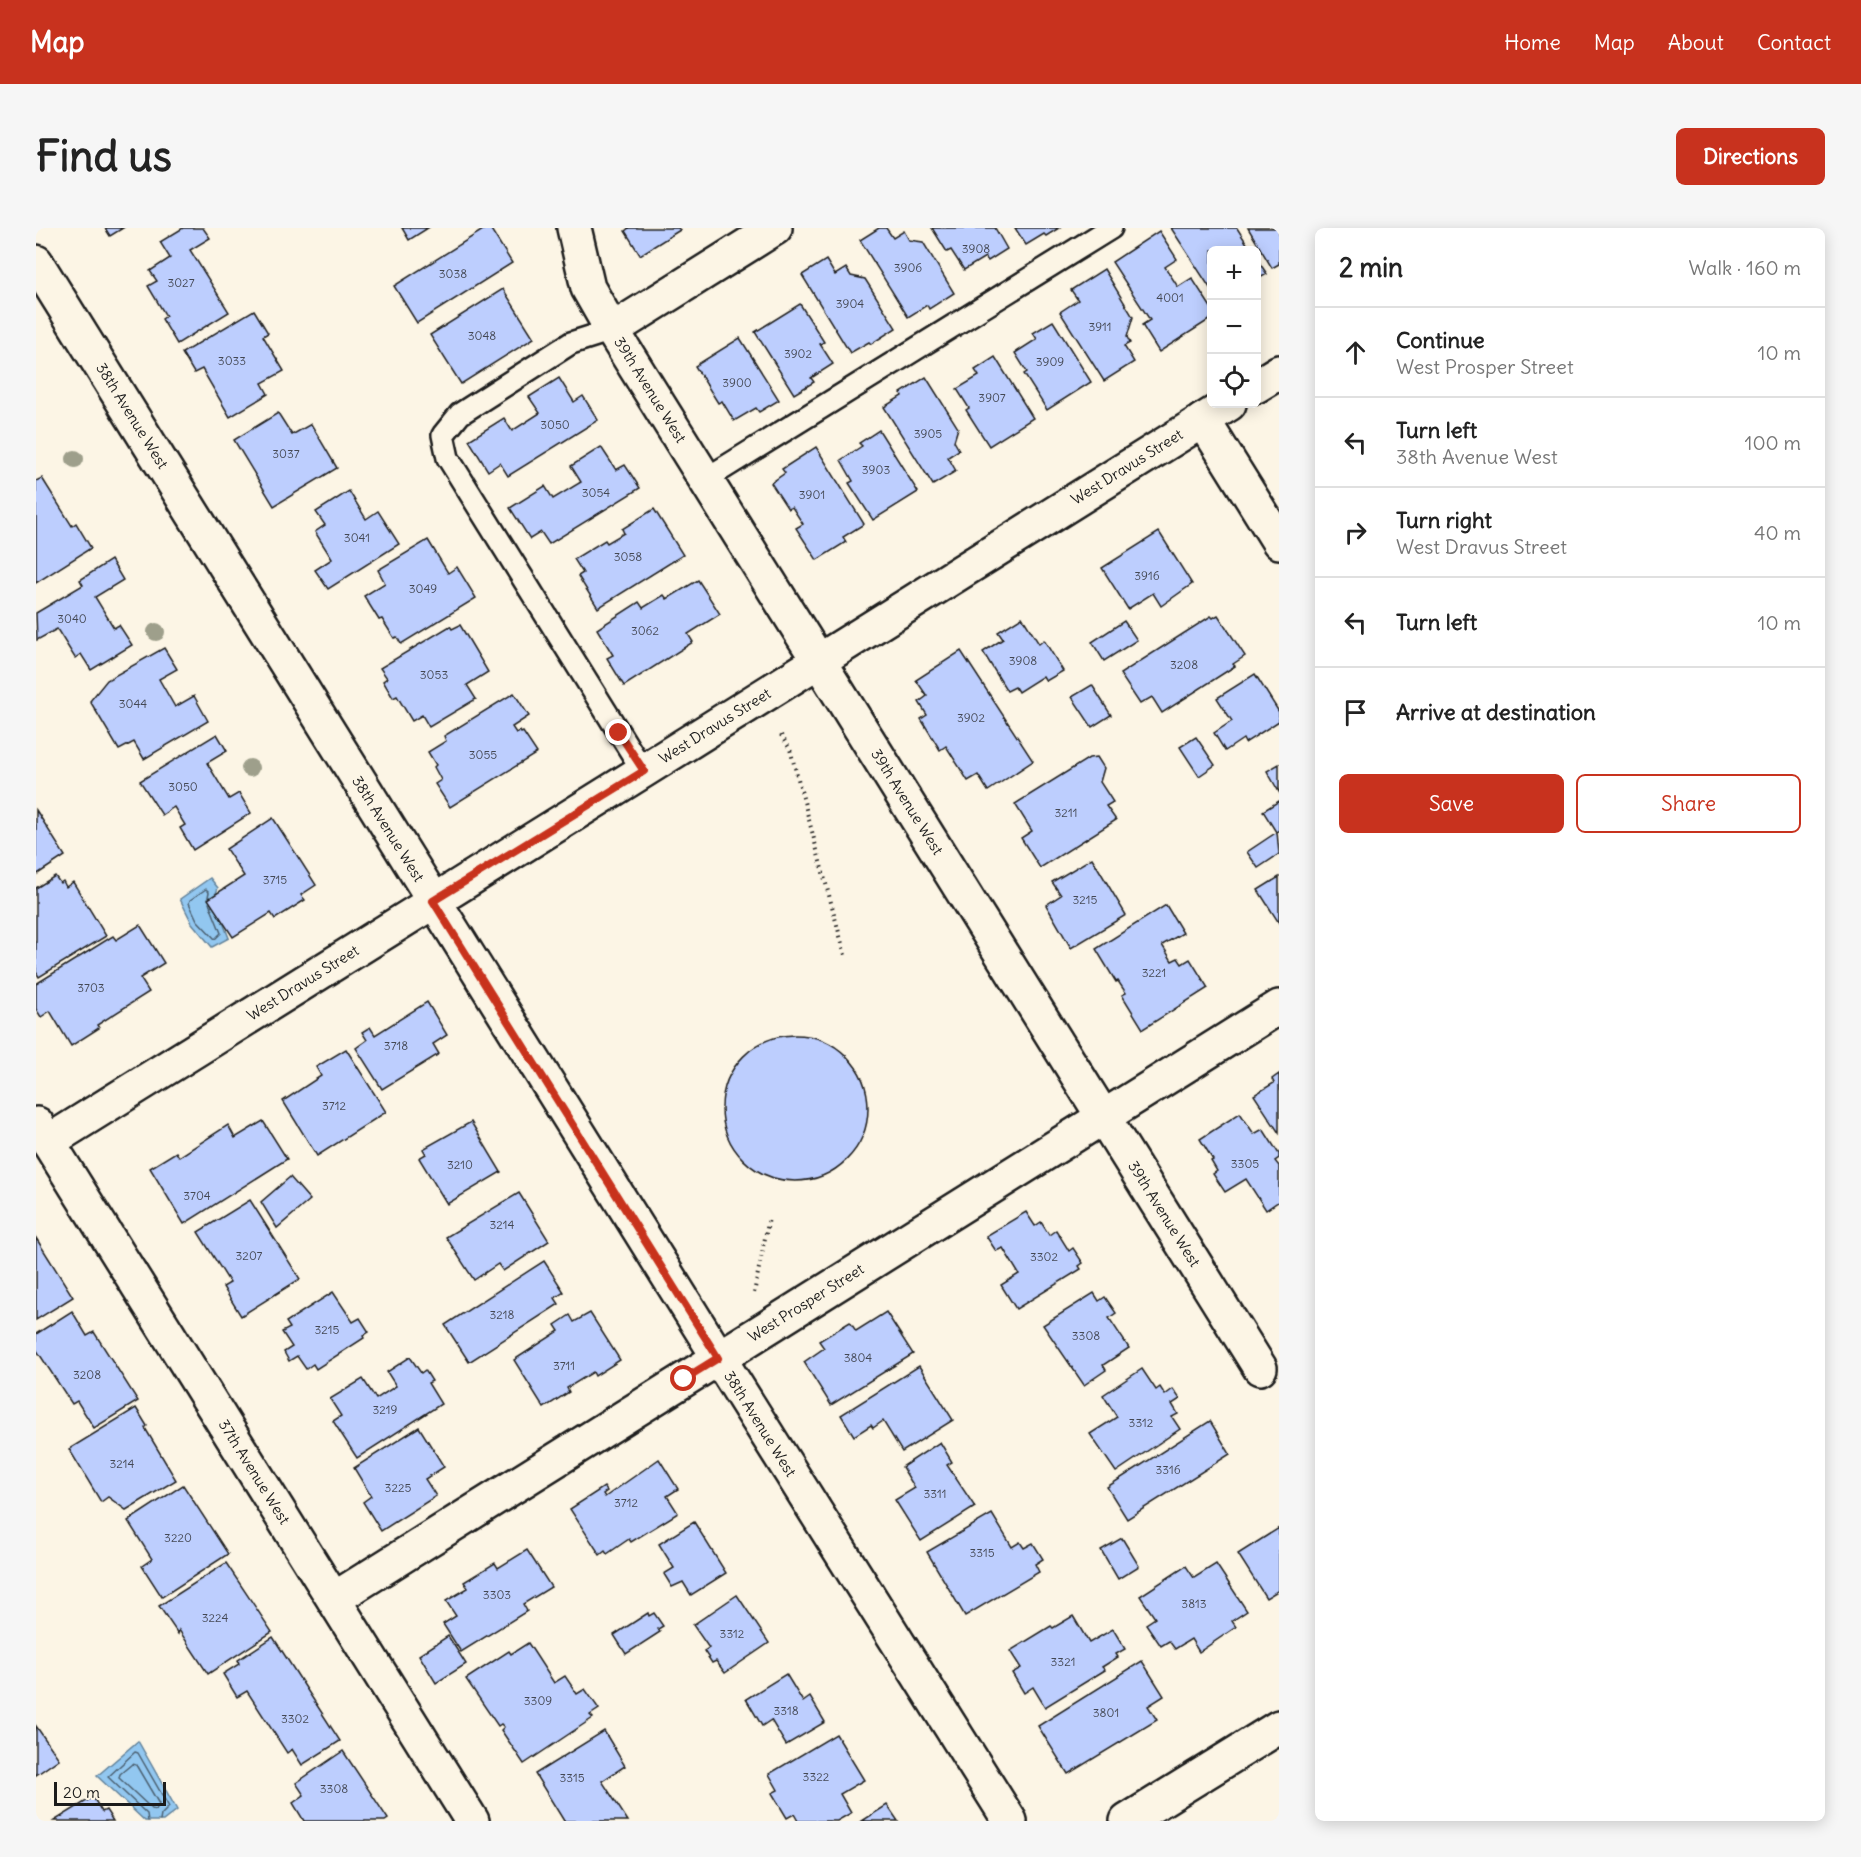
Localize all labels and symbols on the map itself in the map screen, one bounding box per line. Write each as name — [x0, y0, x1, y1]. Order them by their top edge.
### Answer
house number: 3908 — [962, 241, 990, 256]
house number: 3906 — [894, 260, 922, 275]
house number: 3038 — [439, 266, 467, 281]
house number: 3027 — [167, 275, 195, 290]
house number: 4001 — [1156, 290, 1184, 305]
house number: 3904 — [836, 296, 864, 311]
house number: 3911 — [1088, 319, 1112, 334]
house number: 3048 — [468, 328, 496, 343]
street label: 39th Avenue West — [610, 333, 691, 446]
house number: 3902 — [784, 346, 813, 361]
house number: 3033 — [218, 353, 246, 368]
house number: 3909 — [1036, 354, 1064, 369]
street label: 38th Avenue West — [92, 359, 173, 472]
house number: 3900 — [722, 375, 752, 390]
house number: 3907 — [978, 390, 1006, 405]
house number: 3050 — [540, 417, 570, 432]
street label: West Dravus Street — [1067, 425, 1186, 509]
house number: 3905 — [914, 426, 942, 441]
house number: 3037 — [272, 446, 300, 461]
house number: 3903 — [862, 462, 890, 477]
house number: 3054 — [582, 485, 610, 500]
house number: 3901 — [799, 487, 825, 502]
house number: 3041 — [344, 530, 370, 545]
house number: 3058 — [614, 549, 642, 564]
house number: 3916 — [1134, 568, 1160, 583]
house number: 3049 — [409, 581, 437, 596]
house number: 3040 — [57, 611, 87, 626]
house number: 3062 — [631, 623, 660, 638]
house number: 3908 — [1009, 653, 1037, 668]
house number: 3208 — [1170, 657, 1198, 672]
house number: 3053 — [420, 667, 448, 682]
street label: West Dravus Street — [655, 684, 774, 768]
house number: 3044 — [119, 696, 147, 711]
house number: 3902 — [957, 710, 986, 725]
route end — [605, 719, 631, 745]
street label: 39th Avenue West — [867, 745, 948, 858]
house number: 3055 — [469, 747, 497, 762]
street label: 38th Avenue West — [348, 772, 429, 885]
house number: 3050 — [168, 779, 198, 794]
house number: 3211 — [1055, 805, 1077, 820]
house number: 3715 — [263, 872, 287, 887]
house number: 3215 — [1072, 892, 1098, 907]
street label: West Dravus Street — [243, 941, 362, 1025]
house number: 3221 — [1142, 965, 1166, 980]
house number: 3703 — [77, 980, 105, 995]
house number: 3718 — [384, 1038, 408, 1053]
house number: 3712 — [322, 1098, 346, 1113]
house number: 3305 — [1231, 1156, 1259, 1171]
house number: 3210 — [447, 1157, 473, 1172]
street label: 39th Avenue West — [1124, 1157, 1205, 1270]
house number: 3704 — [183, 1188, 211, 1203]
house number: 3214 — [489, 1217, 515, 1232]
house number: 3207 — [235, 1248, 263, 1263]
house number: 3302 — [1030, 1249, 1058, 1264]
street label: West Prosper Street — [744, 1259, 867, 1346]
house number: 3218 — [489, 1307, 515, 1322]
house number: 3215 — [314, 1322, 340, 1337]
house number: 3308 — [1072, 1328, 1100, 1343]
house number: 3804 — [844, 1350, 872, 1365]
house number: 3711 — [553, 1358, 575, 1373]
route start — [670, 1365, 696, 1391]
house number: 3208 — [73, 1367, 101, 1382]
street label: 38th Avenue West — [720, 1367, 801, 1480]
house number: 3219 — [372, 1402, 398, 1417]
house number: 3312 — [1129, 1415, 1154, 1430]
street label: 37th Avenue West — [215, 1416, 294, 1528]
house number: 3214 — [109, 1456, 135, 1471]
house number: 3316 — [1155, 1462, 1181, 1477]
house number: 3225 — [385, 1480, 412, 1495]
house number: 3311 — [923, 1486, 947, 1501]
house number: 3712 — [614, 1495, 638, 1510]
house number: 3220 — [164, 1530, 192, 1545]
house number: 3315 — [969, 1545, 995, 1560]
house number: 3303 — [483, 1587, 511, 1602]
house number: 3813 — [1181, 1596, 1207, 1611]
house number: 3224 — [202, 1610, 228, 1625]
house number: 3312 — [720, 1626, 745, 1641]
house number: 3321 — [1051, 1654, 1075, 1669]
house number: 3309 — [524, 1693, 552, 1708]
house number: 3318 — [773, 1703, 799, 1718]
house number: 3801 — [1093, 1705, 1119, 1720]
house number: 3302 — [281, 1711, 309, 1726]
house number: 3322 — [803, 1769, 830, 1784]
house number: 3315 — [559, 1770, 585, 1785]
scale bar — [54, 1779, 166, 1806]
house number: 3308 — [320, 1781, 348, 1796]

